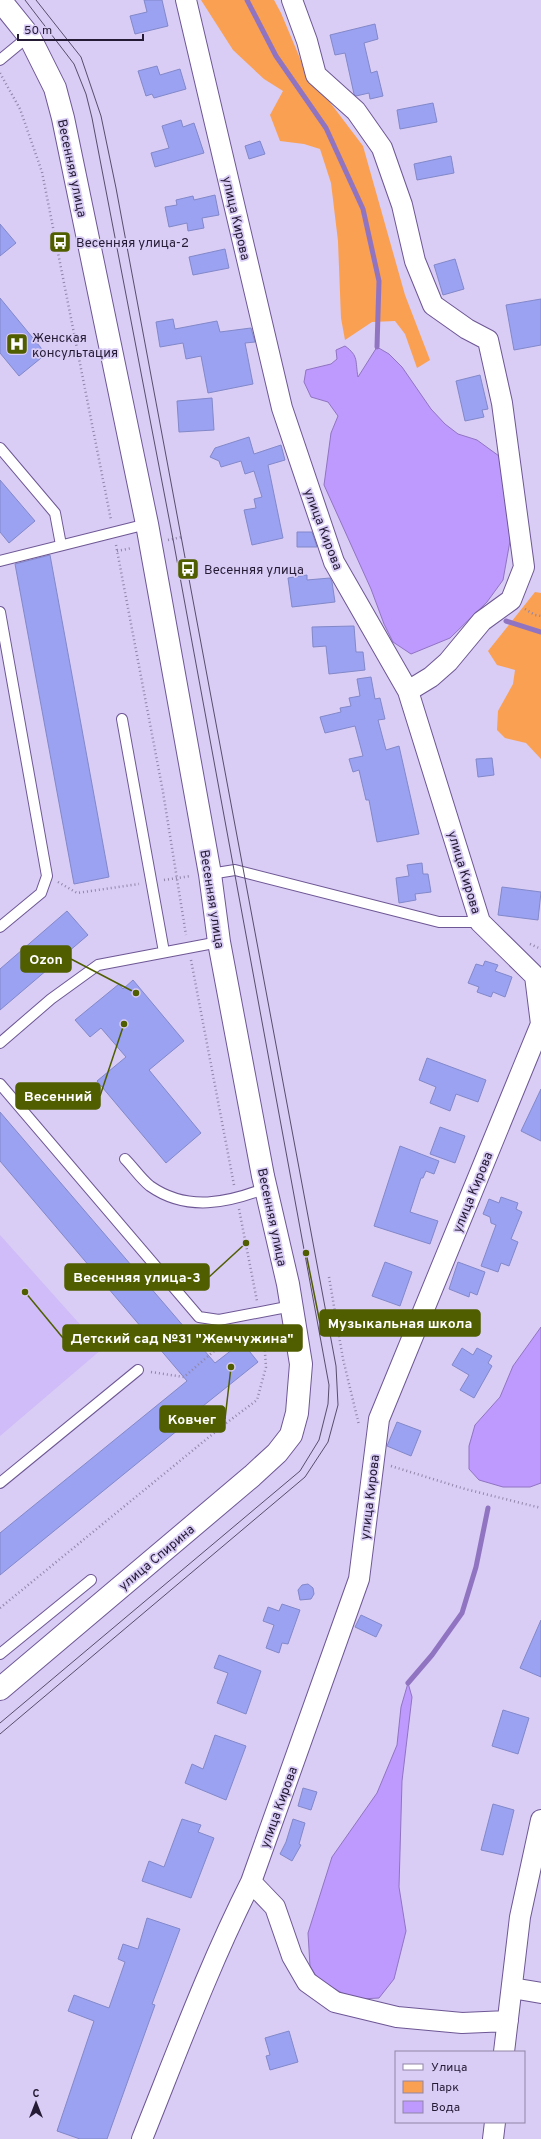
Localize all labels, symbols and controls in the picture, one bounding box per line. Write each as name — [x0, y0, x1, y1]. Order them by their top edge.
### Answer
scale bar — [18, 16, 143, 42]
text: 50 m — [24, 23, 52, 39]
street label: Весенняя улица — [53, 118, 89, 219]
street label: улица Кирова — [218, 175, 252, 262]
bus stop icon: Весенняя улица-2 — [47, 229, 73, 255]
place label: Весенняя улица-2 — [76, 236, 189, 252]
hospital icon: Женская консультация — [4, 331, 30, 357]
place label: Женская консультация — [32, 331, 118, 362]
street label: улица Кирова — [299, 487, 345, 573]
bus stop icon: Весенняя улица — [175, 556, 201, 582]
place label: Весенняя улица — [204, 563, 304, 579]
street label: улица Кирова — [443, 829, 483, 916]
street label: Весенняя улица — [195, 849, 227, 950]
callout: Ozon — [21, 946, 71, 972]
text: Ozon — [29, 952, 63, 969]
callout: Весенний — [16, 1083, 100, 1109]
text: Весенний — [24, 1089, 92, 1106]
street label: улица Кирова — [450, 1150, 497, 1235]
street label: Весенняя улица — [253, 1167, 289, 1268]
callout: Весенняя улица-3 — [65, 1264, 209, 1290]
text: Весенняя улица-3 — [73, 1270, 201, 1287]
callout: Музыкальная школа — [320, 1310, 480, 1336]
text: Музыкальная школа — [328, 1316, 472, 1333]
callout: Детский сад №31 "Жемчужина" — [63, 1325, 302, 1351]
text: Детский сад №31 "Жемчужина" — [71, 1331, 293, 1348]
callout: Ковчег — [160, 1406, 225, 1432]
text: Ковчег — [168, 1412, 217, 1429]
street label: улица Кирова — [358, 1454, 384, 1541]
street label: улица Спирина — [116, 1522, 198, 1595]
street label: улица Кирова — [258, 1765, 302, 1851]
legend — [395, 2051, 525, 2123]
text: Улица — [431, 2060, 467, 2076]
text: Парк — [431, 2080, 459, 2096]
north arrow — [16, 2083, 56, 2123]
text: С — [32, 2087, 40, 2101]
text: Вода — [431, 2100, 460, 2116]

